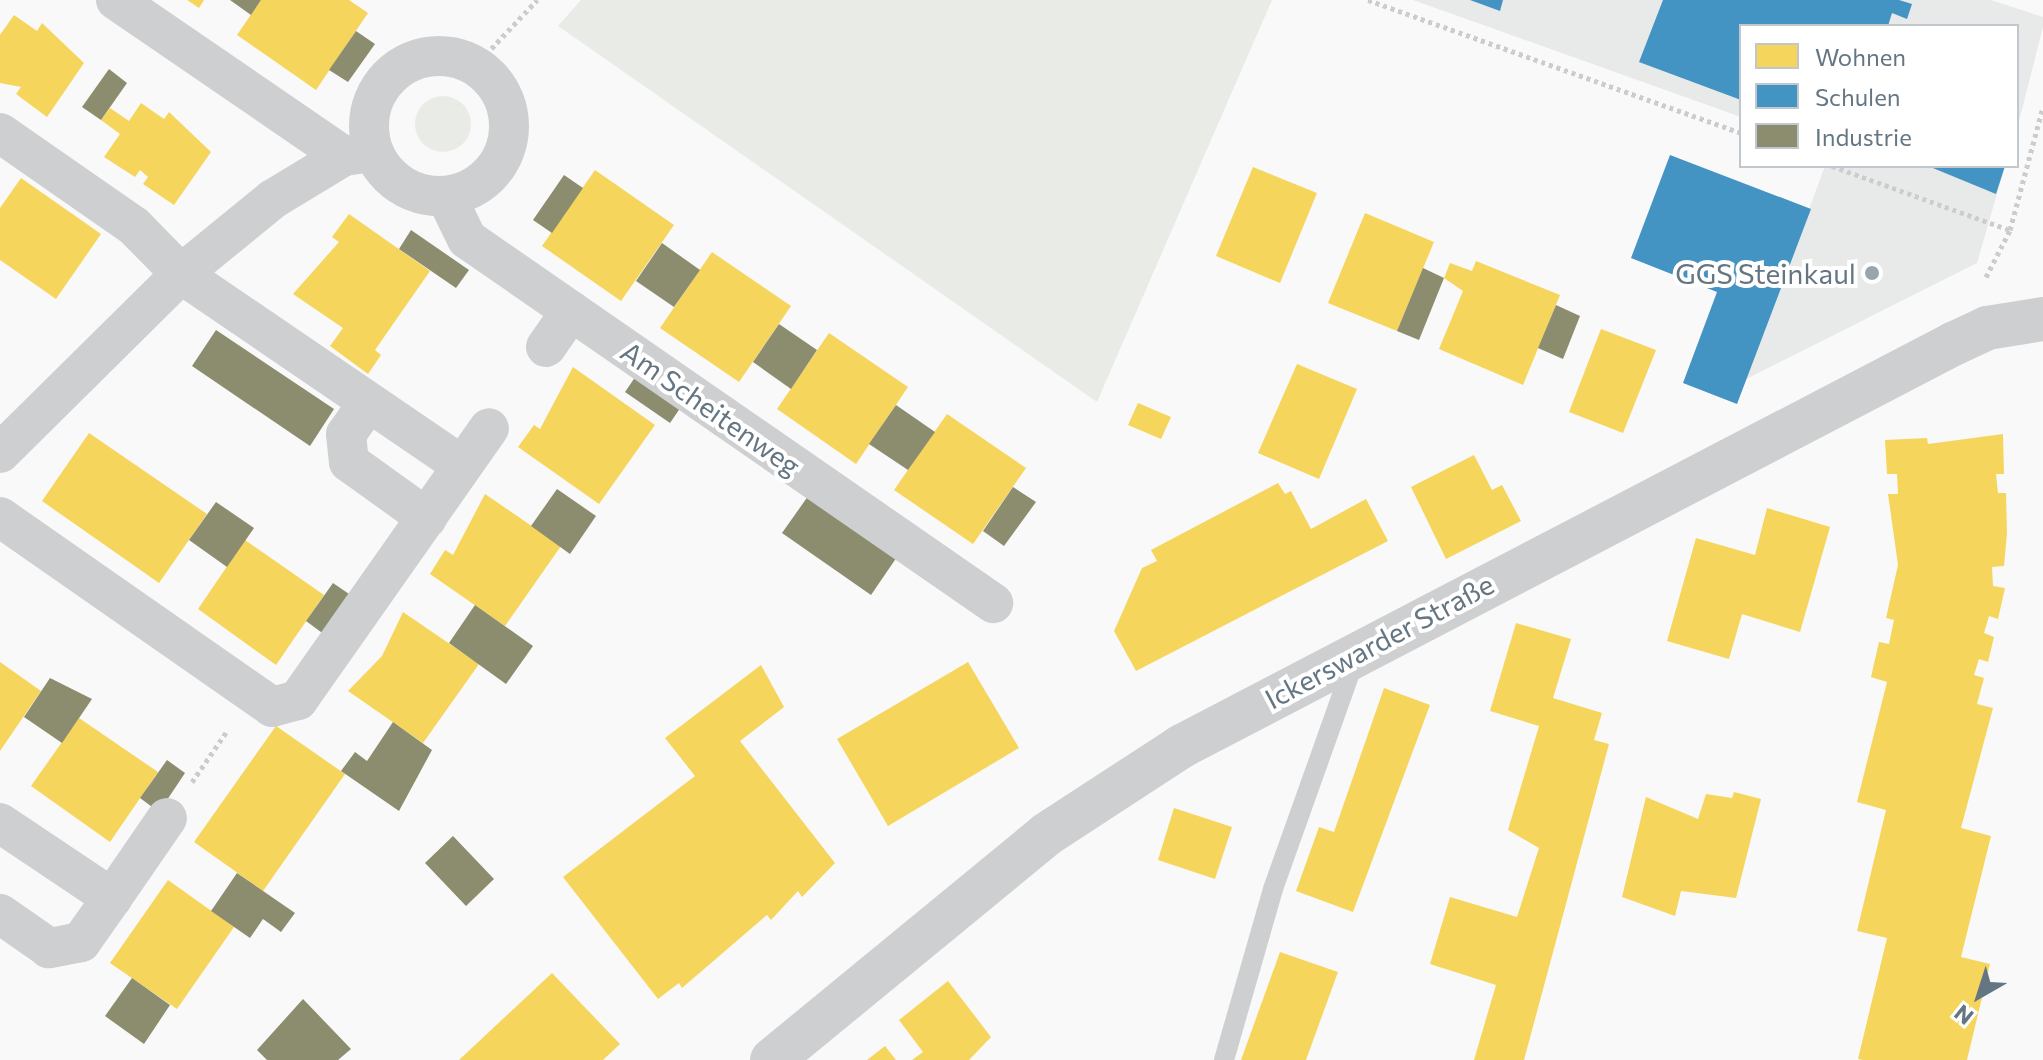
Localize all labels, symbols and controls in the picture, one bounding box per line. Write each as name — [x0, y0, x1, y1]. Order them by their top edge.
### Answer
legend — [1739, 24, 2019, 168]
text: Wohnen — [1815, 42, 1906, 71]
text: Schulen — [1815, 82, 1901, 111]
text: Industrie — [1815, 122, 1912, 151]
place label: GGS Steinkaul — [1675, 256, 1856, 290]
marker: GGS Steinkaul — [1863, 264, 1881, 282]
street label: Am Scheitenweg — [615, 334, 807, 482]
street label: Ickerswarder Straße — [1259, 567, 1499, 715]
north arrow — [1939, 956, 2019, 1036]
text: N — [1949, 999, 1978, 1031]

